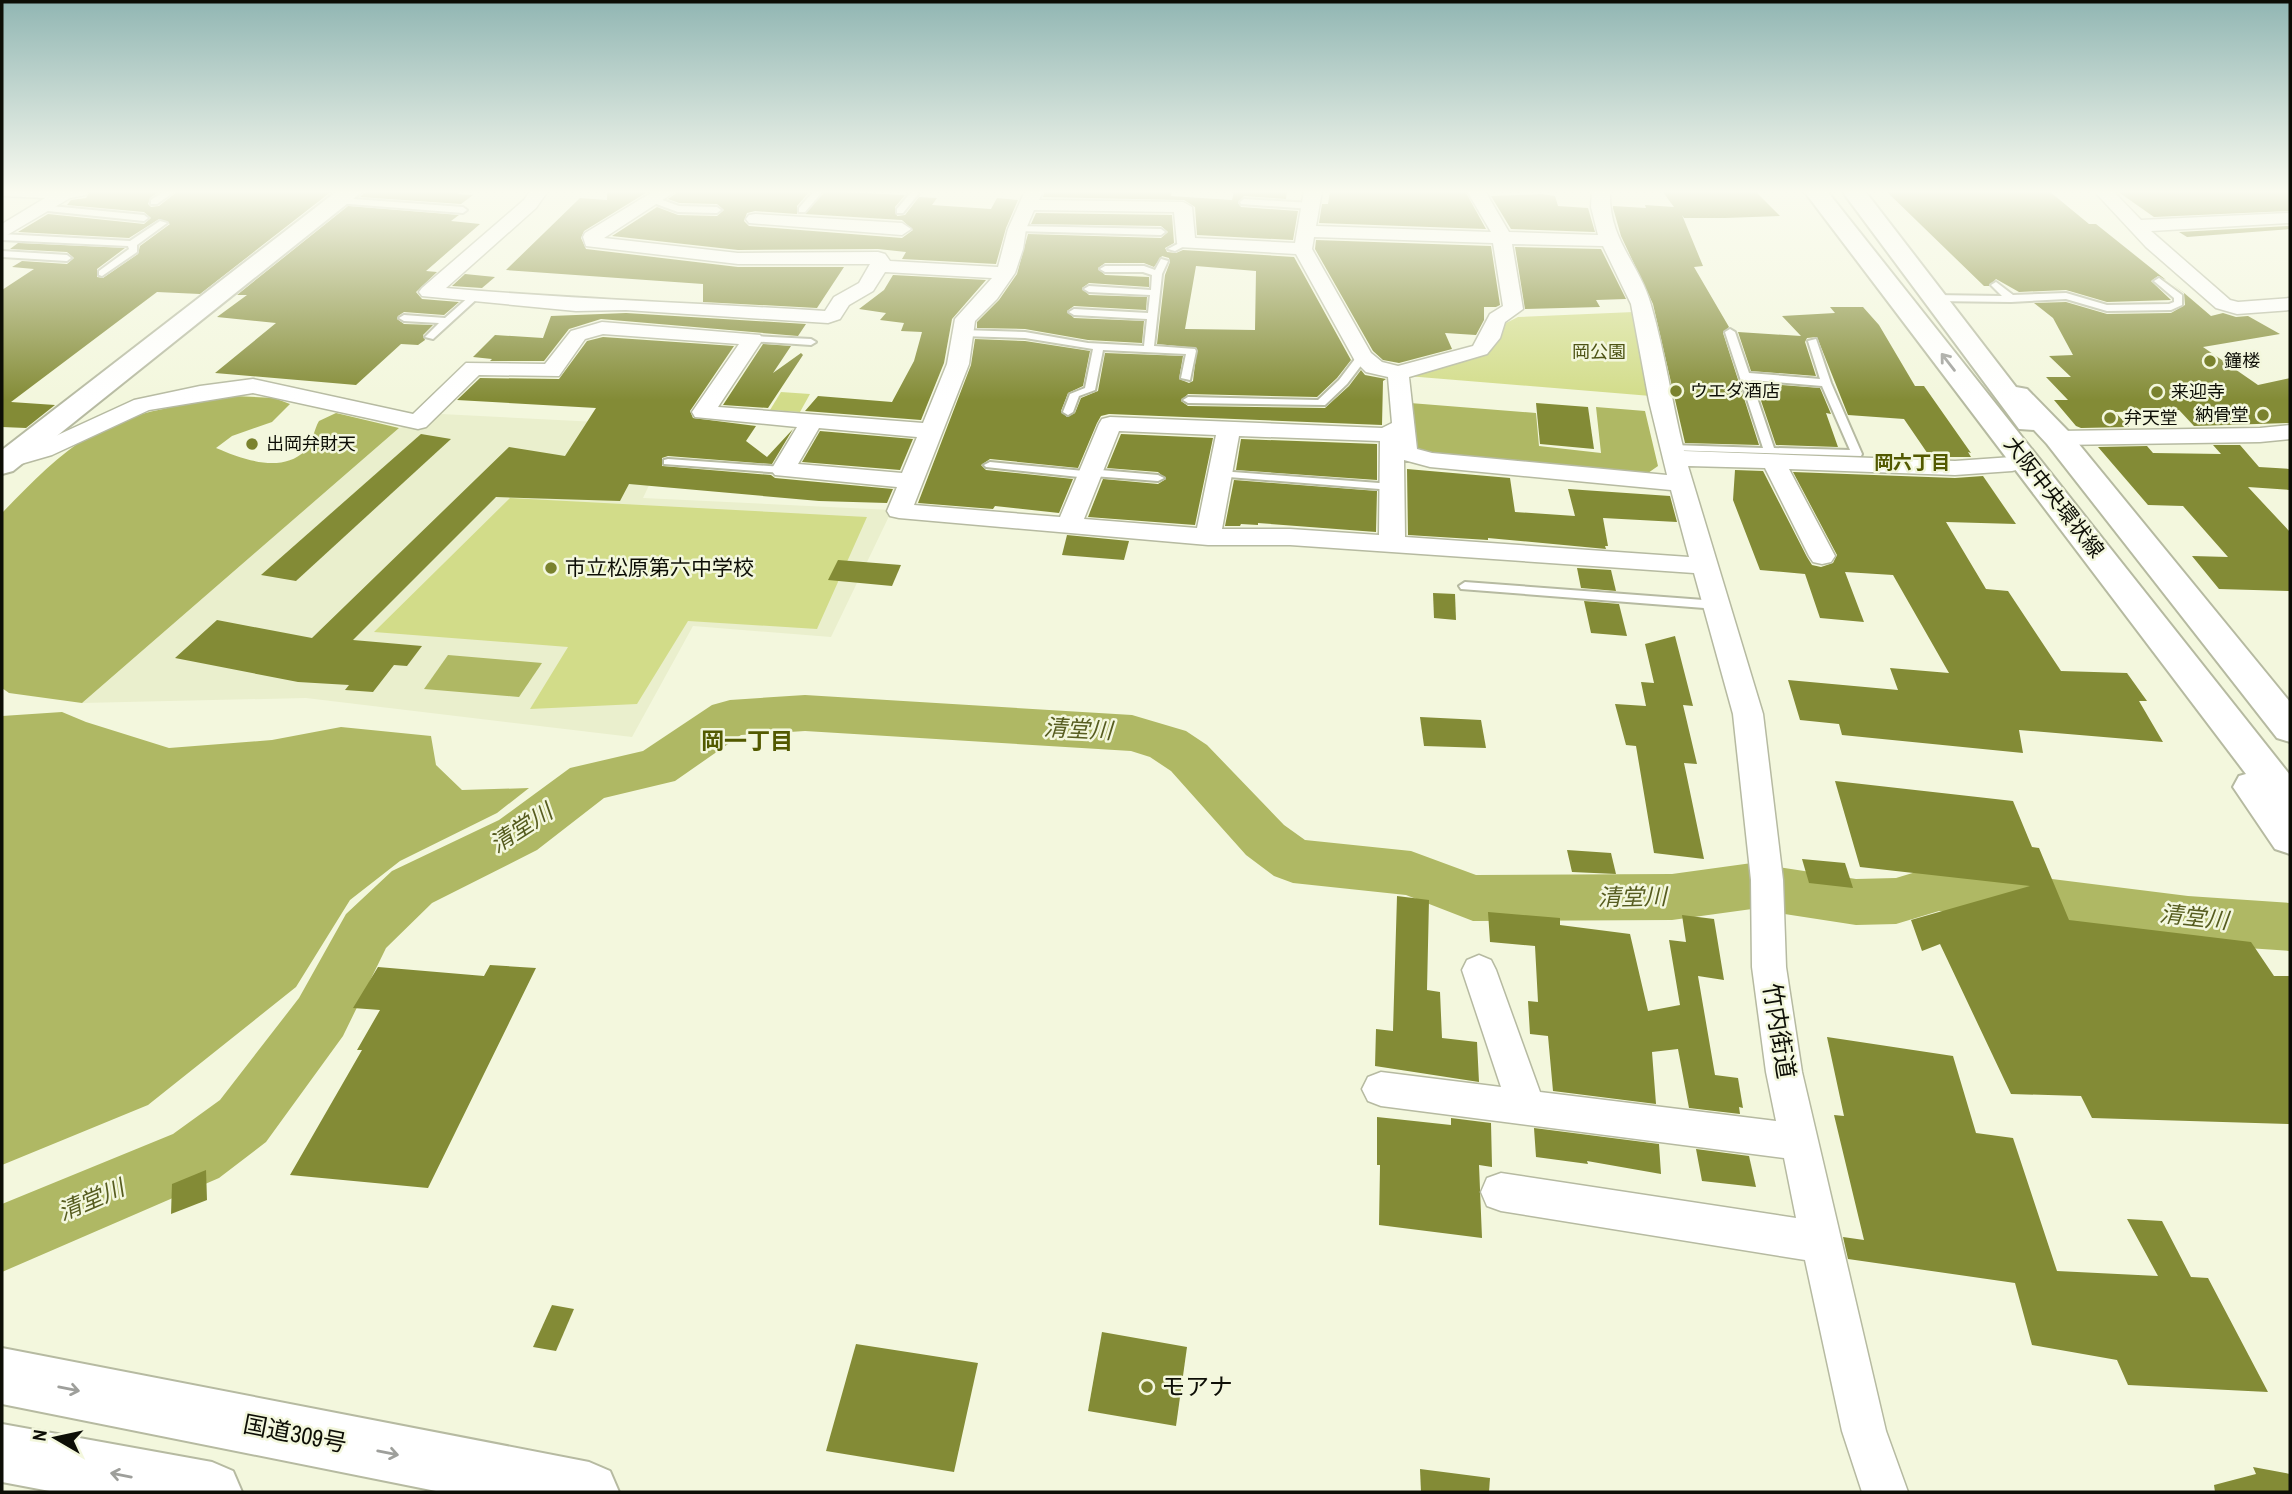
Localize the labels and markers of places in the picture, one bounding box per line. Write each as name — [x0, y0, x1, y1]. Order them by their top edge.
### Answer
place label: 鐘楼 — [2224, 348, 2260, 373]
marker: 鐘楼 — [2202, 353, 2218, 369]
place label: ウエダ酒店 — [1690, 378, 1780, 403]
place label: 来迎寺 — [2171, 379, 2225, 404]
marker: ウエダ酒店 — [1668, 383, 1684, 399]
marker: 来迎寺 — [2149, 384, 2165, 400]
place label: 納骨堂 — [2195, 402, 2249, 427]
place label: 弁天堂 — [2124, 405, 2178, 430]
marker: 納骨堂 — [2255, 407, 2271, 423]
marker: 弁天堂 — [2102, 410, 2118, 426]
place label: 出岡弁財天 — [266, 431, 356, 456]
marker: 出岡弁財天 — [244, 436, 260, 452]
place label: 市立松原第六中学校 — [565, 553, 754, 582]
marker: 市立松原第六中学校 — [543, 560, 559, 576]
place label: モアナ — [1161, 1370, 1233, 1402]
marker: モアナ — [1139, 1379, 1155, 1395]

